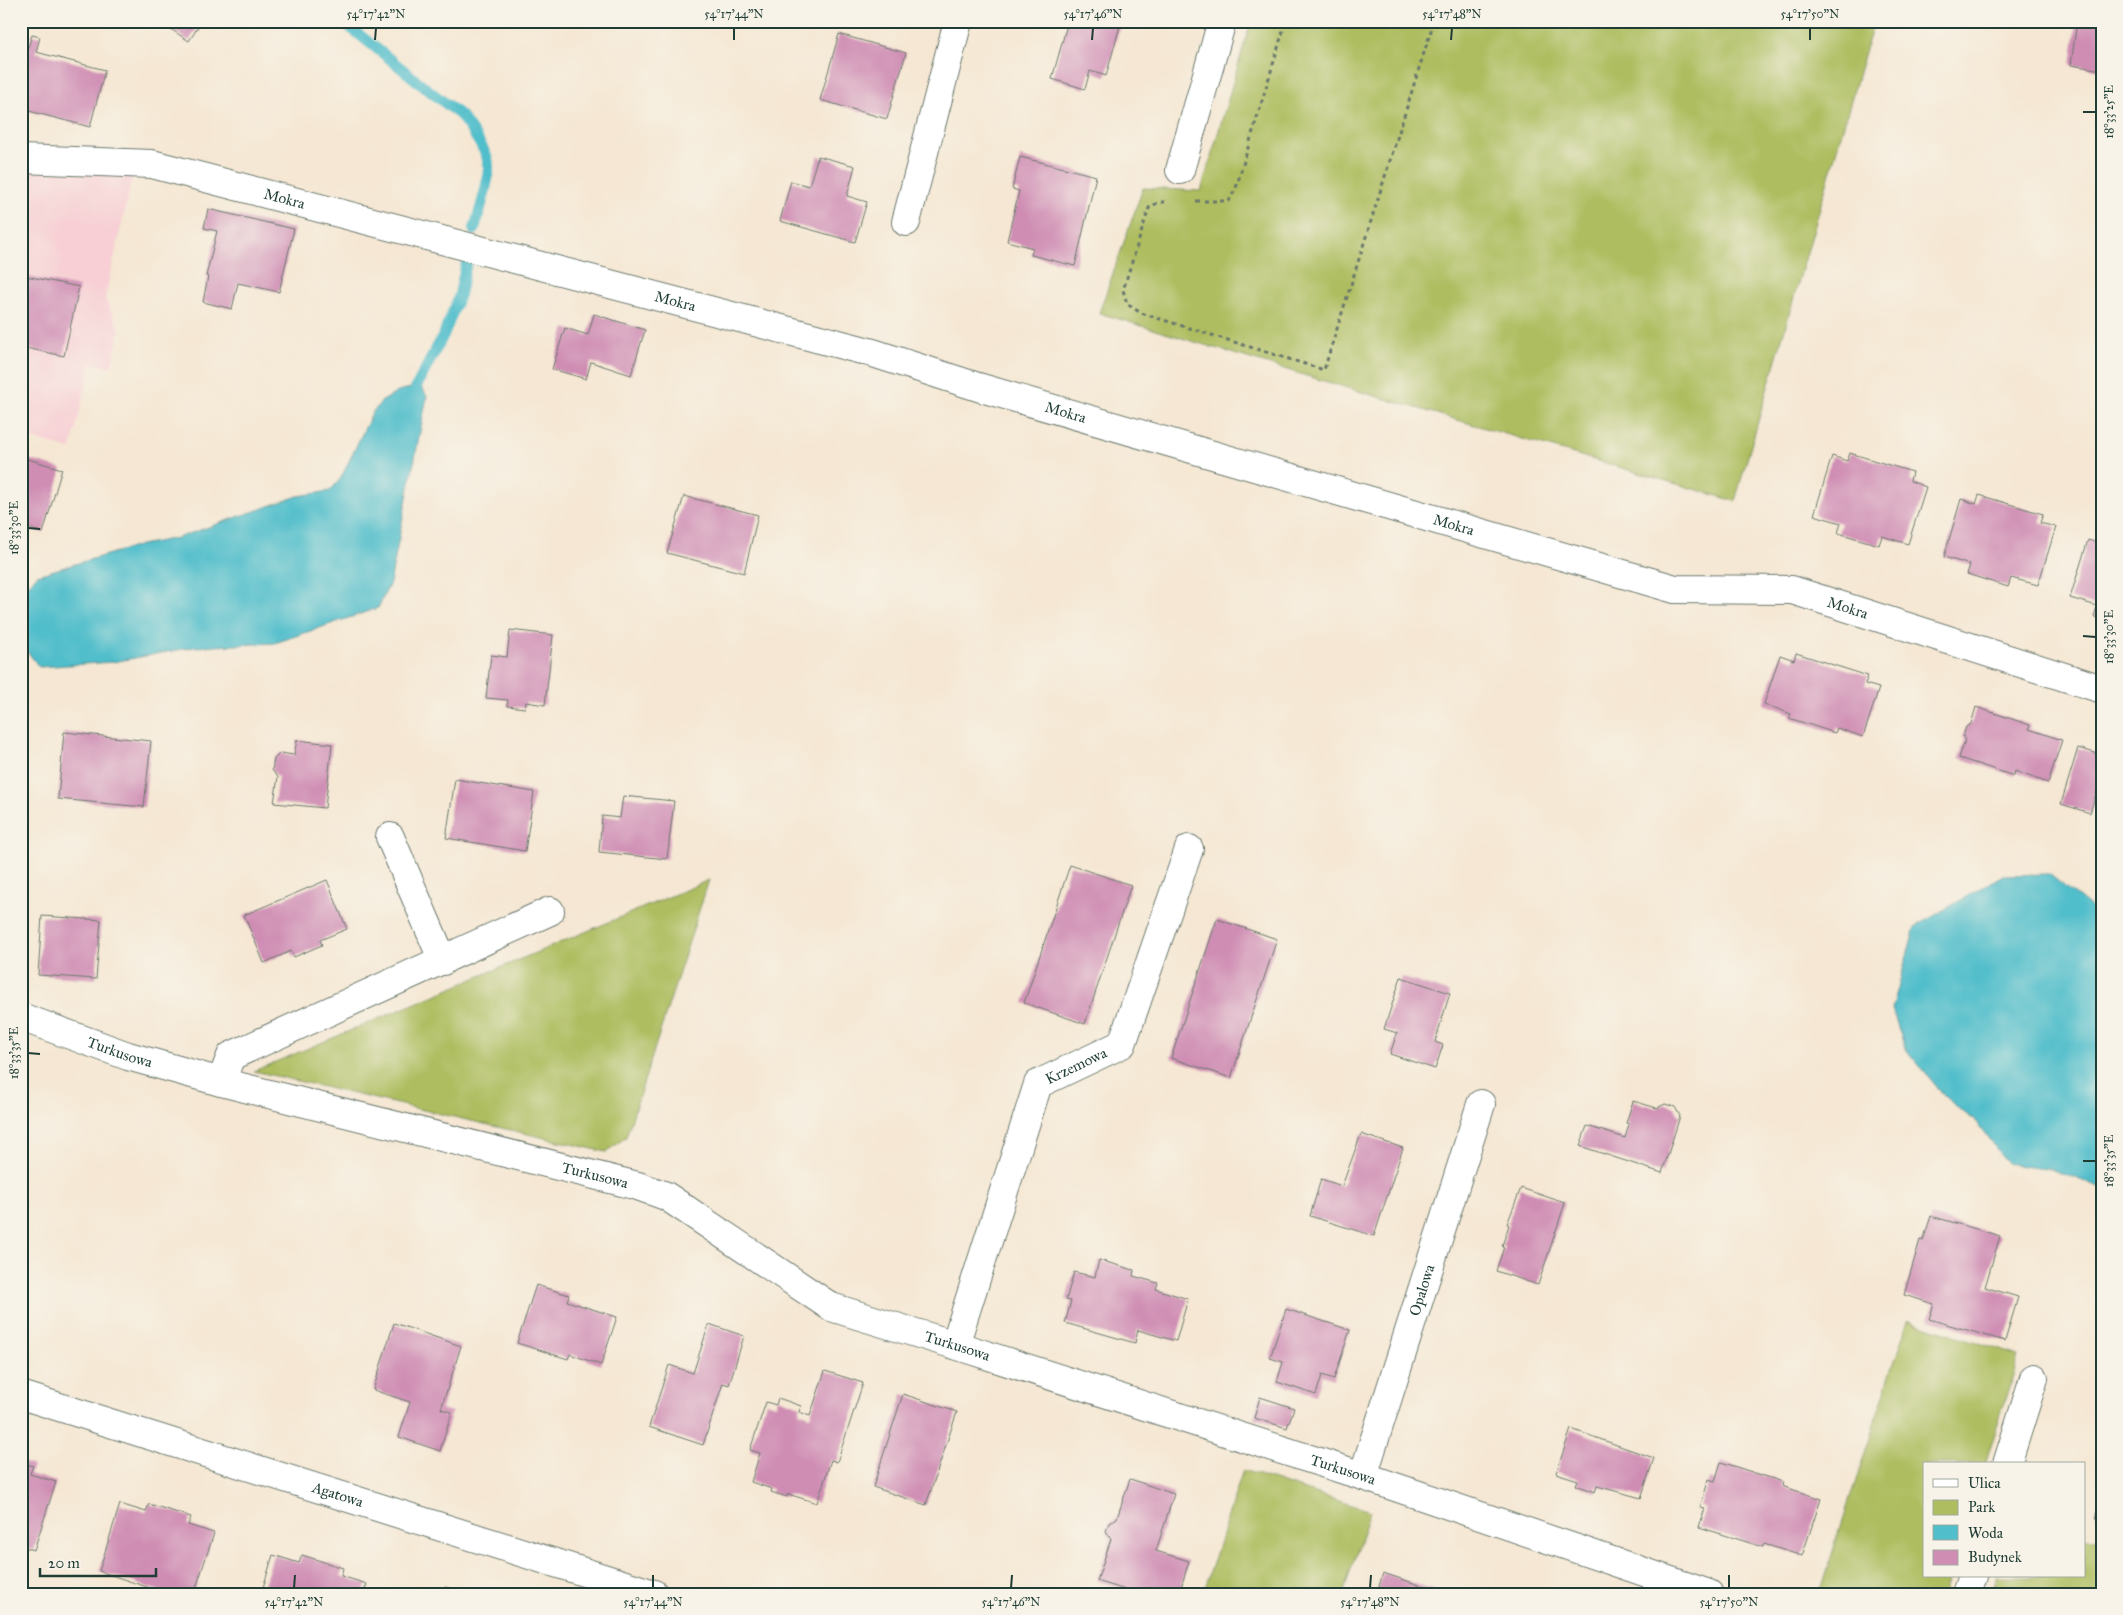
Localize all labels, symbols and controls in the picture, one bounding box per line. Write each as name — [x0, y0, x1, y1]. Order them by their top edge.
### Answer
text: 54°17'42"N — [347, 7, 405, 21]
text: 54°17'44"N — [704, 7, 764, 21]
text: 54°17'46"N — [1063, 7, 1123, 21]
text: 54°17'48"N — [1422, 7, 1482, 21]
text: 54°17'50"N — [1781, 7, 1839, 21]
text: 18°33'25"E — [2102, 85, 2116, 139]
street label: Mokra — [262, 185, 308, 213]
street label: Mokra — [653, 287, 698, 315]
street label: Mokra — [1043, 398, 1089, 427]
text: 18°33'30"E — [7, 501, 21, 555]
street label: Mokra — [1431, 510, 1477, 539]
street label: Mokra — [1825, 593, 1871, 623]
text: 18°33'30"E — [2102, 610, 2116, 664]
text: 18°33'35"E — [7, 1026, 21, 1079]
street label: Turkusowa — [85, 1033, 155, 1072]
street label: Krzemowa — [1042, 1043, 1110, 1088]
text: 18°33'35"E — [2102, 1134, 2116, 1187]
street label: Turkusowa — [560, 1158, 631, 1192]
street label: Opalowa — [1405, 1261, 1439, 1318]
street label: Turkusowa — [922, 1327, 993, 1365]
street label: Turkusowa — [1308, 1451, 1379, 1489]
legend — [1923, 1462, 2086, 1578]
text: Ulica — [1968, 1474, 2001, 1492]
street label: Agatowa — [309, 1478, 366, 1511]
text: Park — [1968, 1498, 1995, 1516]
text: Woda — [1968, 1524, 2004, 1542]
scale bar — [40, 1545, 156, 1577]
text: Budynek — [1968, 1548, 2022, 1566]
text: 20 m — [48, 1554, 80, 1572]
text: 54°17'42"N — [265, 1595, 323, 1609]
text: 54°17'44"N — [623, 1595, 683, 1609]
text: 54°17'46"N — [981, 1595, 1041, 1609]
text: 54°17'48"N — [1340, 1595, 1400, 1609]
text: 54°17'50"N — [1700, 1595, 1758, 1609]

